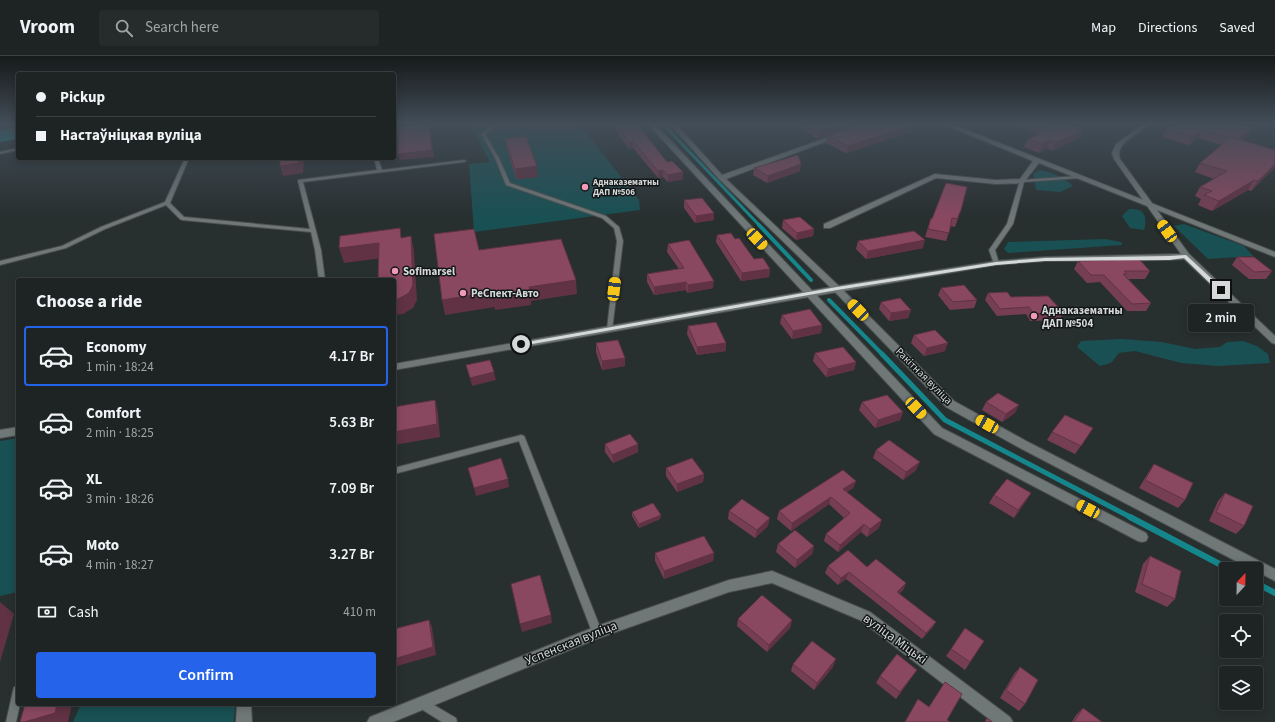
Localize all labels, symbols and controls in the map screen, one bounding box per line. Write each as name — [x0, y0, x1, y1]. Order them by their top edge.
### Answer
search box — [99, 10, 379, 46]
text: Vroom — [20, 14, 75, 41]
icon: search — [113, 17, 135, 39]
text: Search here — [145, 17, 219, 38]
text: Map — [1091, 18, 1116, 38]
text: Directions — [1138, 18, 1197, 38]
text: Saved — [1219, 18, 1255, 38]
text: Pickup — [60, 87, 105, 108]
text: Настаўніцкая вуліца — [60, 125, 202, 146]
place label: Аднаказематны ДАП №506 — [592, 176, 659, 199]
marker: Аднаказематны ДАП №506 — [580, 182, 590, 192]
car — [1155, 218, 1179, 244]
car — [744, 226, 770, 252]
place label: Sofimarsel — [403, 264, 456, 279]
marker: Sofimarsel — [390, 266, 400, 276]
car — [607, 276, 621, 302]
route end — [1212, 281, 1230, 299]
place label: РеСпект-Авто — [471, 286, 539, 301]
marker: РеСпект-Авто — [458, 288, 468, 298]
text: Choose a ride — [36, 289, 142, 314]
car — [845, 297, 871, 323]
place label: Аднаказематны ДАП №504 — [1041, 303, 1123, 331]
callout: 2 min — [1188, 304, 1254, 332]
text: 2 min — [1206, 309, 1236, 327]
marker: Аднаказематны ДАП №504 — [1029, 311, 1039, 321]
route start — [512, 335, 530, 353]
text: Economy — [86, 337, 147, 358]
icon: car — [38, 338, 74, 374]
street label: Ракітная вуліца — [892, 344, 956, 408]
text: 4.17 Br — [329, 346, 374, 367]
text: 1 min · 18:24 — [86, 358, 154, 376]
car — [903, 395, 929, 421]
text: Comfort — [86, 403, 141, 424]
icon: car — [38, 404, 74, 440]
text: 5.63 Br — [329, 412, 374, 433]
car — [974, 413, 1000, 435]
text: 2 min · 18:25 — [86, 424, 154, 442]
text: XL — [86, 469, 102, 490]
icon: car — [38, 470, 74, 506]
text: 7.09 Br — [329, 478, 374, 499]
text: 3 min · 18:26 — [86, 490, 154, 508]
car — [1075, 498, 1101, 520]
text: Moto — [86, 535, 119, 556]
icon: car — [38, 536, 74, 572]
text: 3.27 Br — [329, 544, 374, 565]
text: 4 min · 18:27 — [86, 556, 154, 574]
north arrow — [1219, 562, 1263, 606]
map controls — [1219, 562, 1263, 710]
icon: cash — [36, 601, 58, 623]
text: Cash — [68, 602, 99, 623]
text: 410 m — [343, 603, 376, 621]
street label: вуліца Міцькі — [859, 610, 931, 668]
button: locate — [1219, 614, 1263, 658]
street label: Успенская вуліца — [522, 616, 620, 670]
button: Confirm — [36, 652, 376, 698]
button: layers — [1219, 666, 1263, 710]

